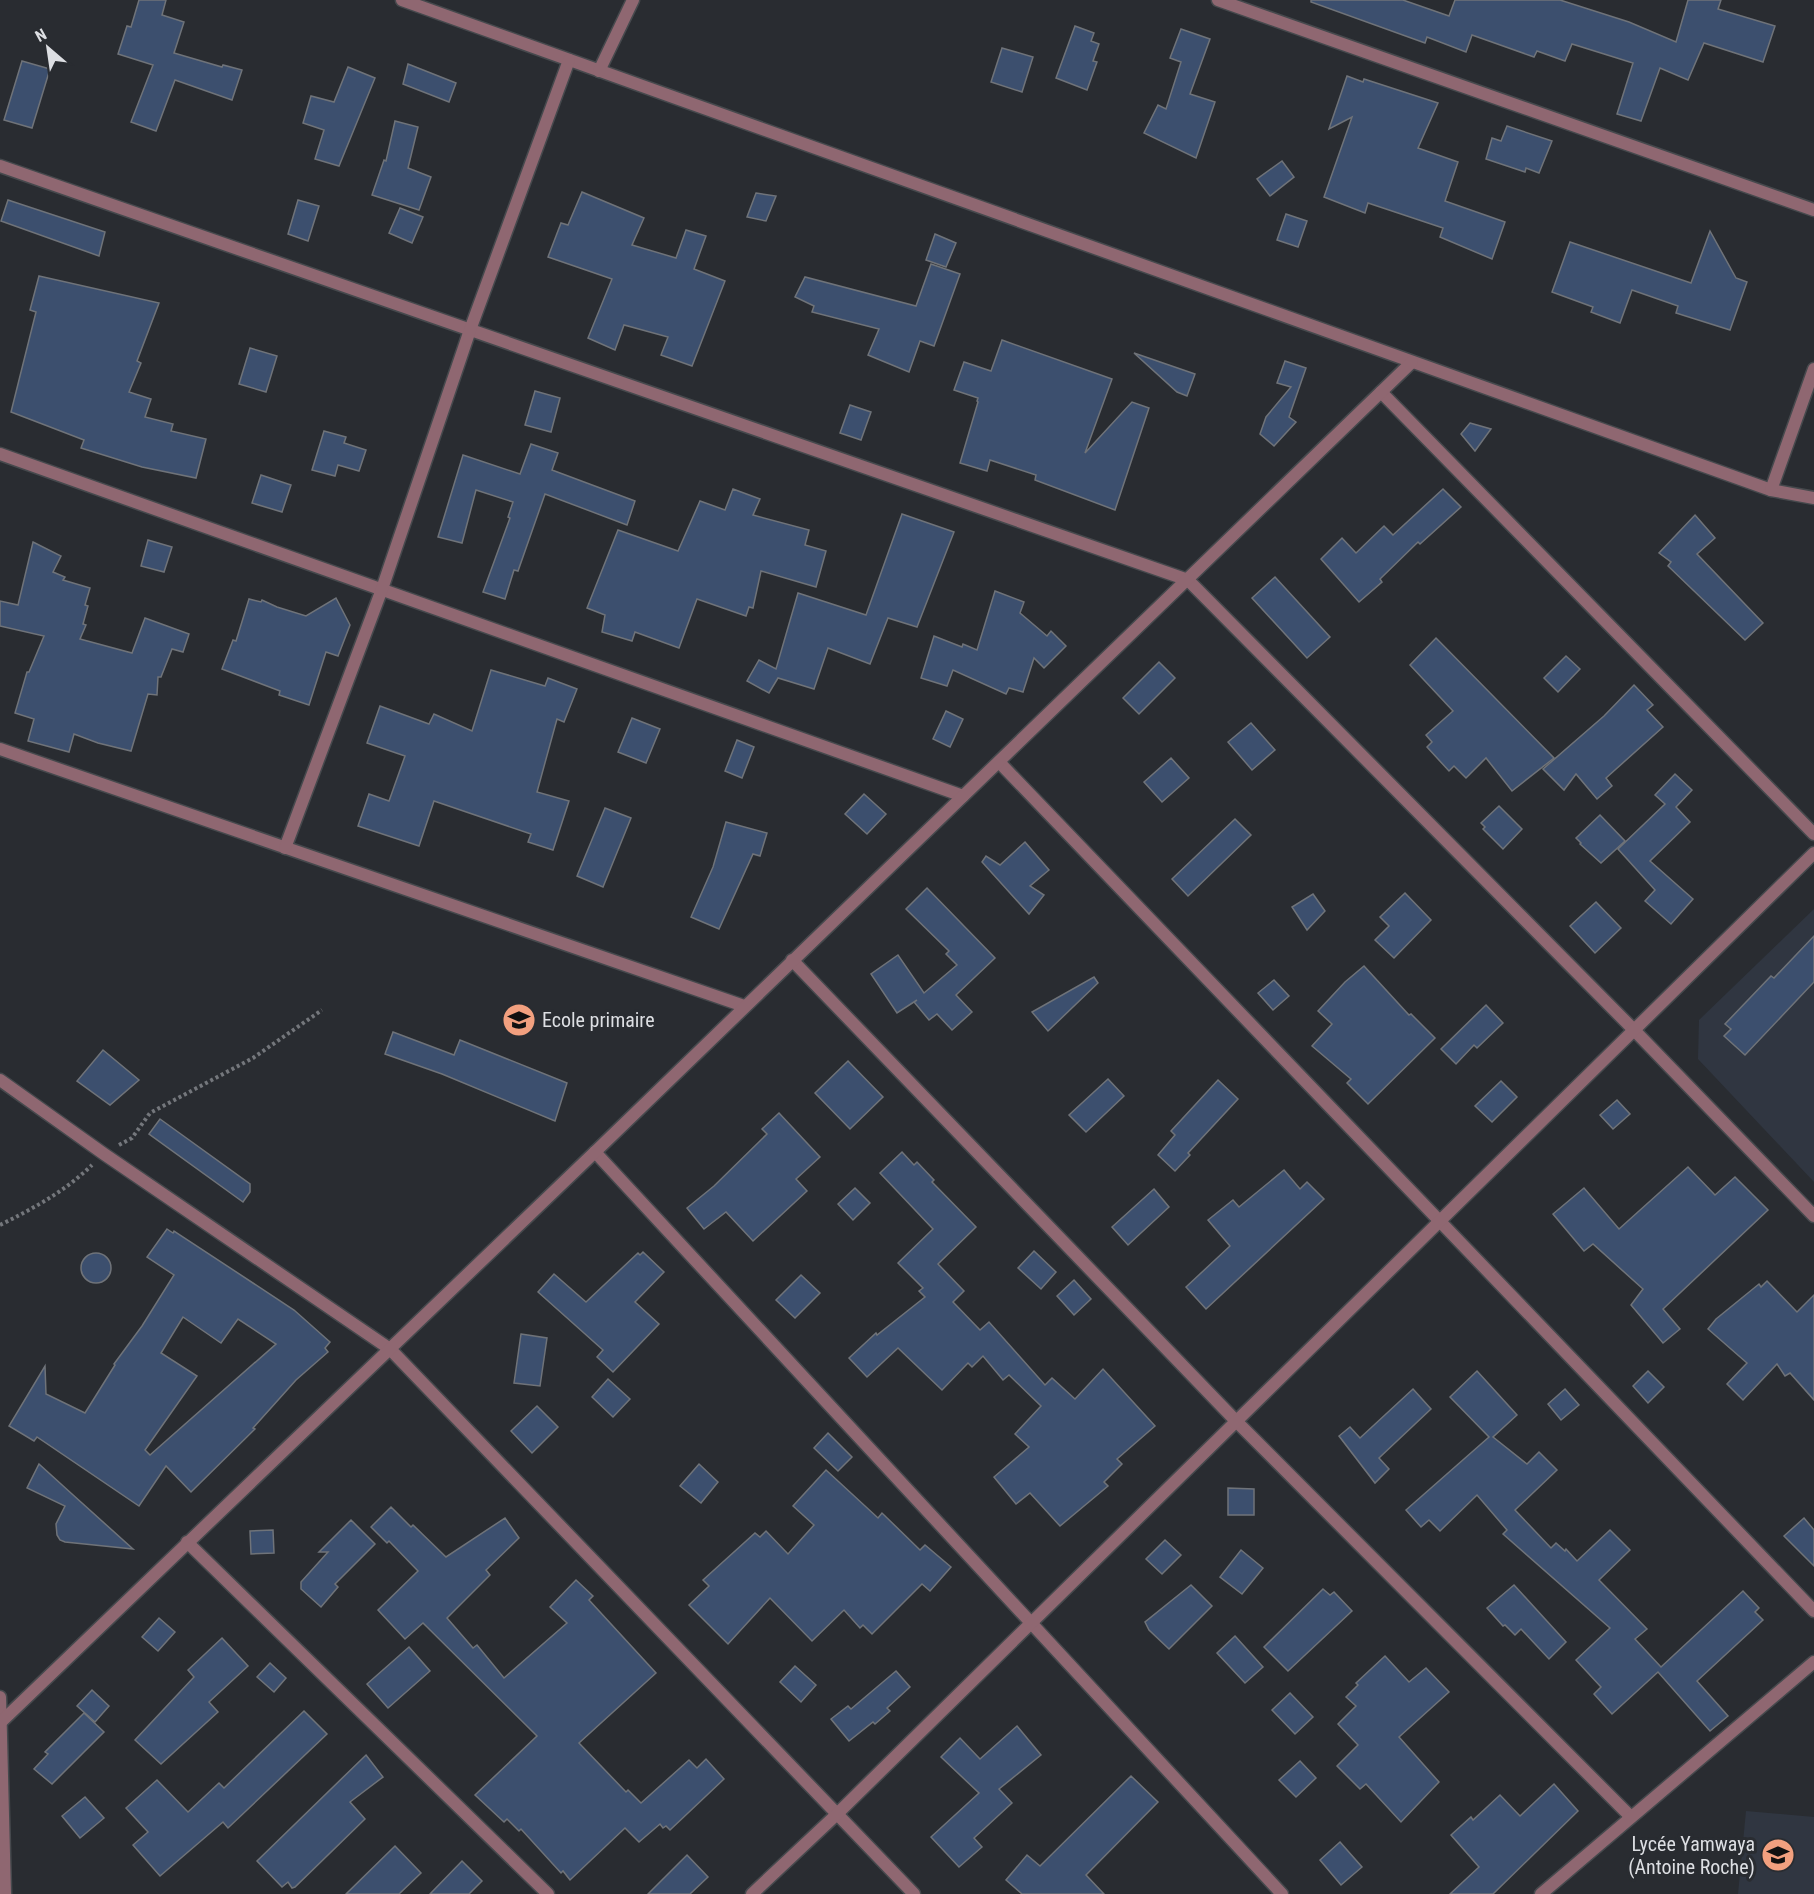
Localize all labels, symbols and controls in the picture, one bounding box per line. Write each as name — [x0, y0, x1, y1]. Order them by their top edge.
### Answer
north arrow — [18, 18, 78, 78]
text: N — [32, 25, 50, 46]
school or university icon: Ecole primaire — [501, 1002, 537, 1038]
place label: Ecole primaire — [542, 1008, 655, 1032]
place label: Lycée Yamwaya (Antoine Roche) — [1628, 1832, 1755, 1879]
school or university icon: Lycée Yamwaya (Antoine Roche) — [1760, 1837, 1796, 1873]

